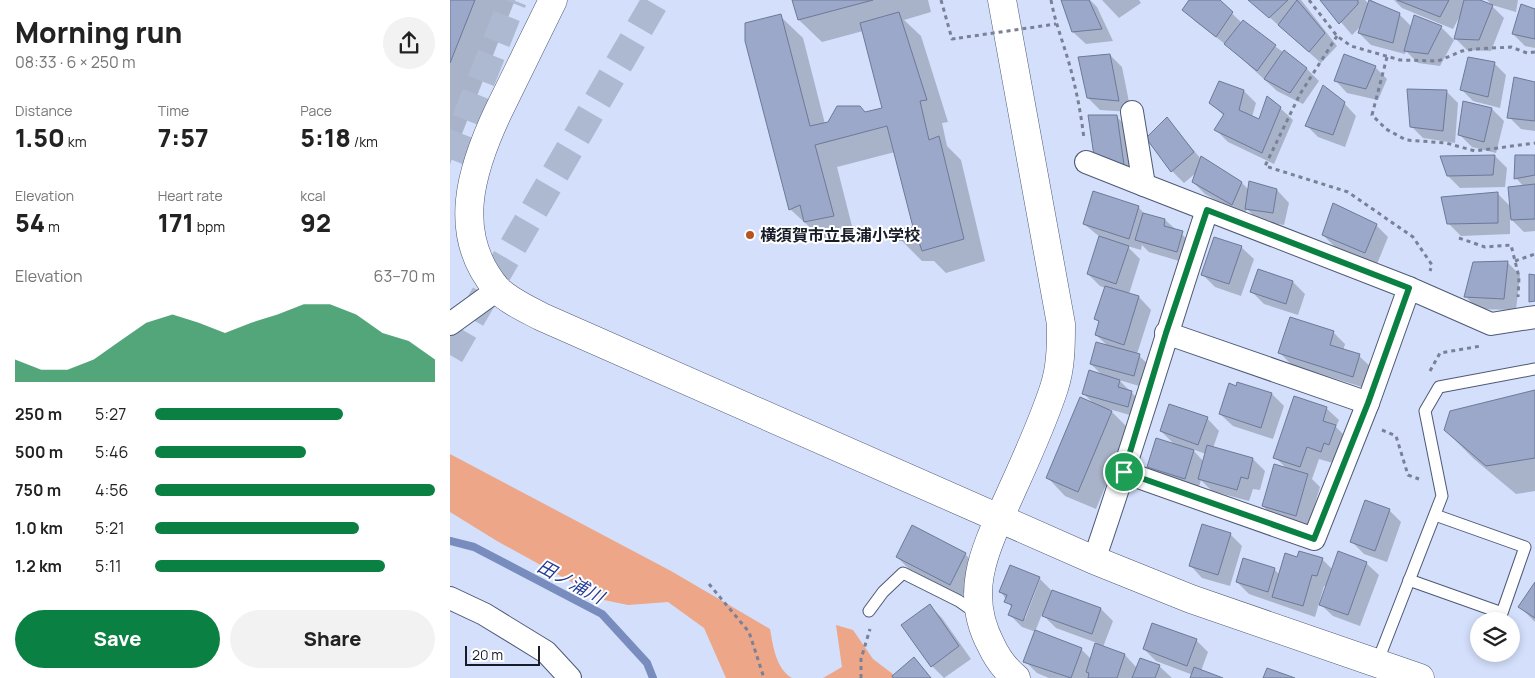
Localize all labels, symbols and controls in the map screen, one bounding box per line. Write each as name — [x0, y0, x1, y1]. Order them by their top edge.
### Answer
text: Morning run — [15, 13, 182, 51]
button: share — [383, 17, 435, 69]
text: 08:33 · 6 × 250 m — [15, 51, 136, 73]
text: Distance — [15, 101, 72, 120]
text: Time — [158, 101, 189, 120]
text: Pace — [300, 101, 332, 120]
text: 1.50 — [15, 120, 65, 155]
text: 7:57 — [158, 120, 209, 155]
text: 5:18 — [300, 120, 351, 155]
text: km — [65, 132, 87, 151]
text: /km — [351, 132, 378, 151]
text: Elevation — [15, 186, 74, 205]
text: Heart rate — [158, 186, 223, 205]
text: kcal — [300, 186, 326, 205]
text: 54 — [15, 205, 45, 240]
text: 171 — [158, 205, 194, 240]
text: 92 — [300, 205, 331, 240]
text: m — [45, 217, 60, 236]
text: bpm — [194, 217, 225, 236]
place label: 横須賀市立長浦小学校 — [760, 224, 920, 246]
marker: 横須賀市立長浦小学校 — [744, 229, 756, 241]
text: Elevation — [15, 265, 83, 287]
text: 63–70 m — [374, 265, 435, 287]
text: 250 m — [15, 403, 62, 425]
text: 5:27 — [95, 403, 126, 425]
text: 500 m — [15, 441, 63, 463]
text: 5:46 — [95, 441, 128, 463]
pin — [1103, 451, 1145, 493]
icon: arrive — [1110, 458, 1138, 486]
text: 750 m — [15, 479, 61, 501]
text: 4:56 — [95, 479, 128, 501]
text: 1.0 km — [15, 517, 63, 539]
text: 5:21 — [95, 517, 124, 539]
water label: 田ノ浦川 — [534, 554, 610, 609]
text: 1.2 km — [15, 555, 62, 577]
text: 5:11 — [95, 555, 122, 577]
button: Save — [15, 610, 220, 668]
button: Share — [230, 610, 435, 668]
map controls — [1470, 612, 1520, 662]
button: layers — [1470, 612, 1520, 662]
scale bar — [465, 643, 540, 666]
text: 20 m — [472, 645, 503, 664]

